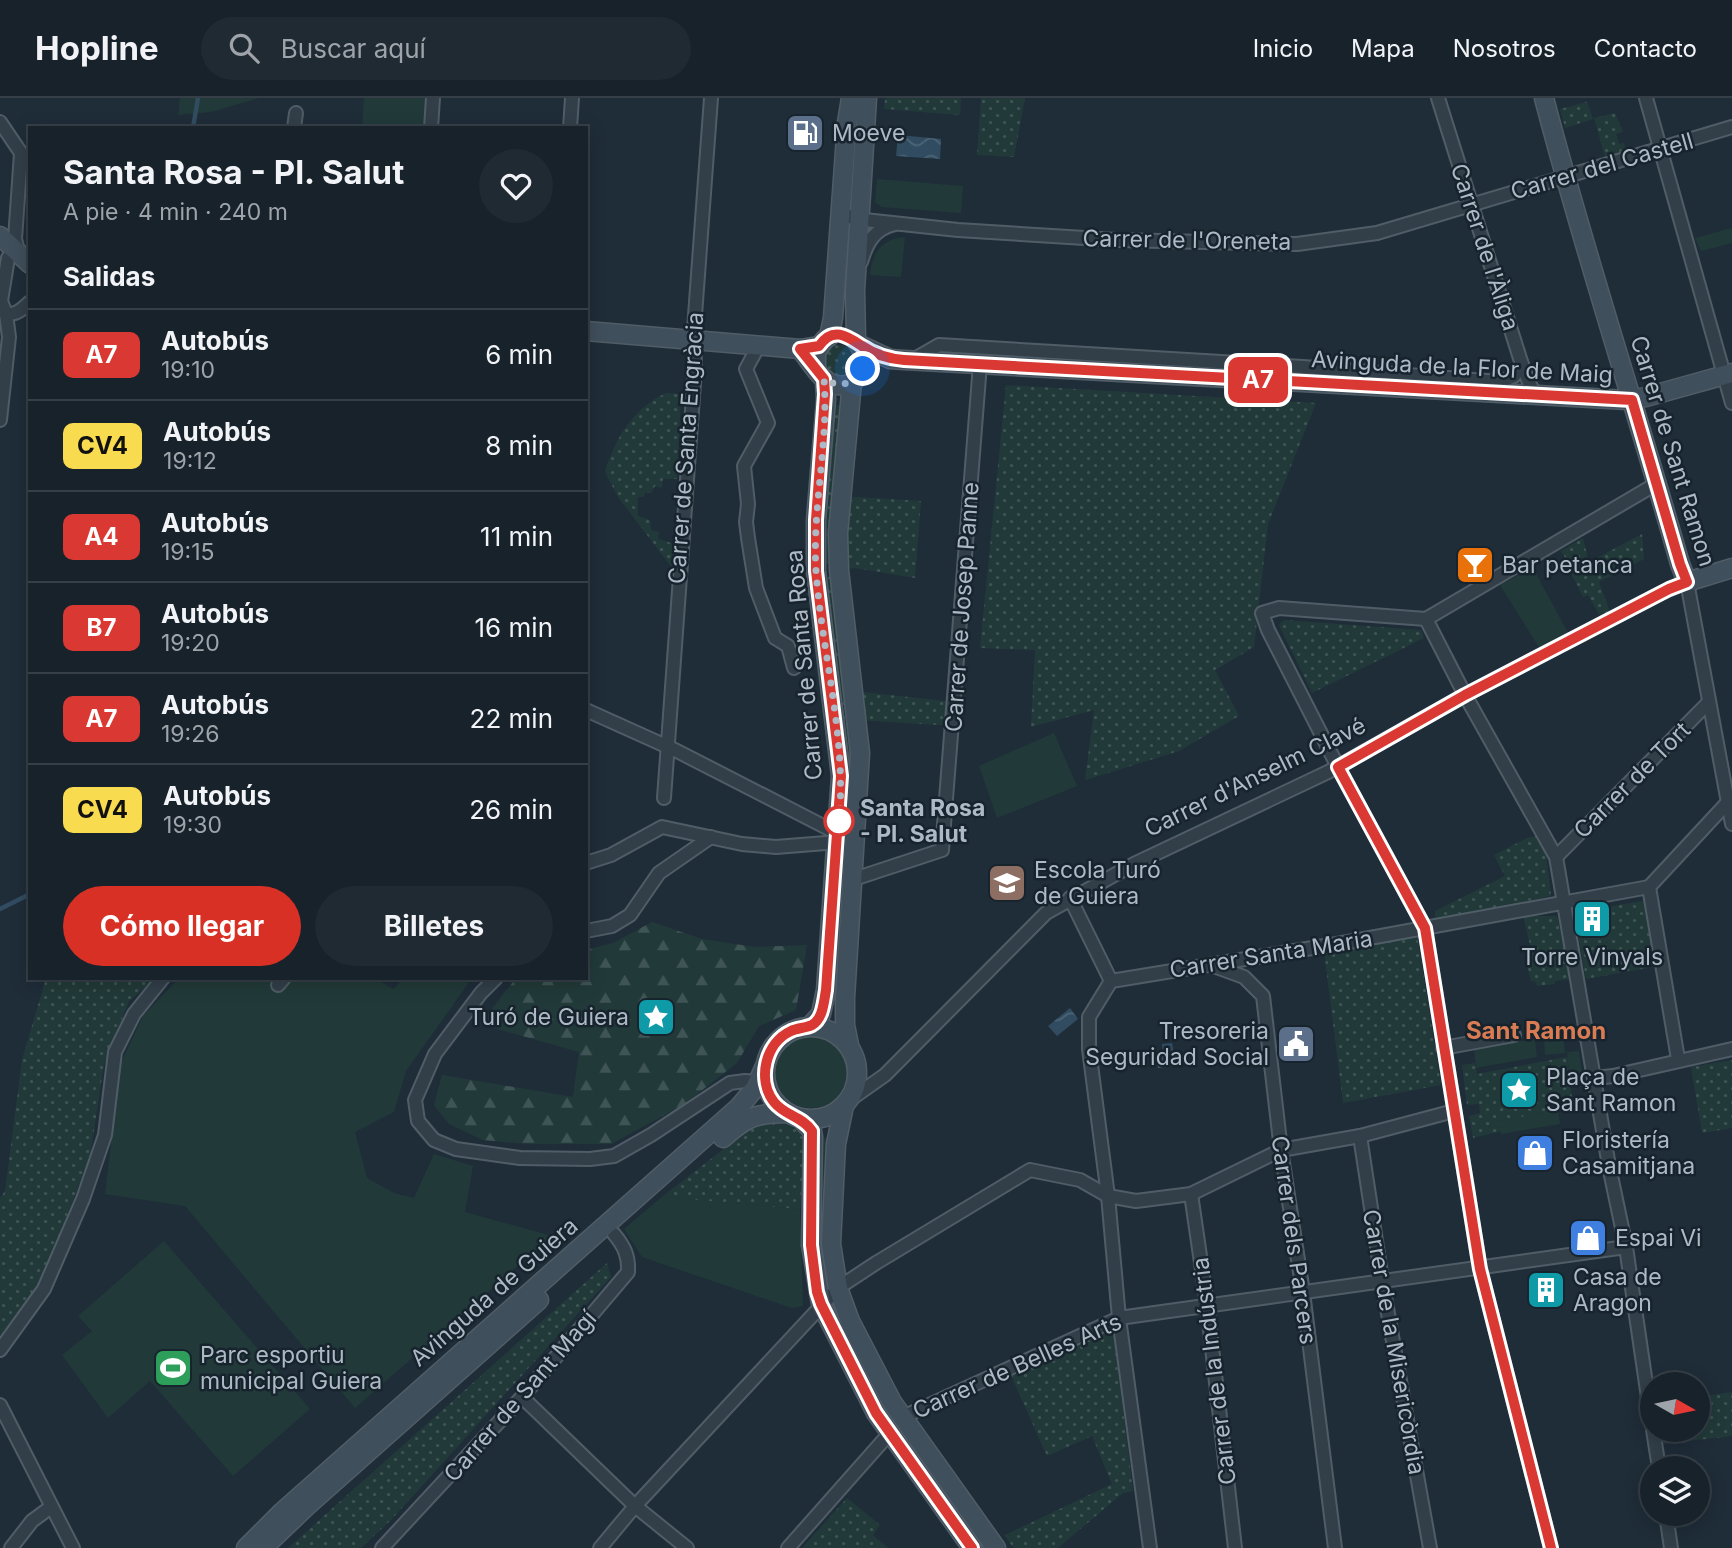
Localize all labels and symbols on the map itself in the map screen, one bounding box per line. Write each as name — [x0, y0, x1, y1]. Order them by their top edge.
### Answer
fuel station icon: Moeve — [784, 112, 826, 154]
place label: Moeve — [832, 119, 905, 147]
street label: Carrer del Castell — [1507, 127, 1697, 205]
street label: Carrer de l'Àliga — [1445, 160, 1525, 334]
street label: Carrer de l'Oreneta — [1082, 224, 1292, 256]
street label: Carrer de Santa Engràcia — [663, 311, 709, 585]
street label: Carrer de Sant Ramon — [1625, 332, 1721, 570]
street label: Avinguda de la Flor de Maig — [1311, 345, 1613, 389]
your location — [845, 351, 880, 386]
line badge: A7 — [1226, 357, 1290, 403]
street label: Carrer de Josep Panne — [939, 481, 985, 733]
bar icon: Bar petanca — [1454, 544, 1496, 586]
street label: Carrer de Santa Rosa — [780, 549, 828, 781]
place label: Bar petanca — [1502, 551, 1633, 579]
street label: Carrer d'Anselm Clavé — [1140, 711, 1370, 843]
street label: Carrer de Tort — [1568, 716, 1696, 844]
place label: Santa Rosa - Pl. Salut — [860, 794, 985, 848]
marker: Santa Rosa - Pl. Salut — [824, 806, 854, 836]
place label: Escola Turó de Guiera — [1034, 856, 1161, 910]
school or university icon: Escola Turó de Guiera — [986, 862, 1028, 904]
building icon: Torre Vinyals — [1571, 898, 1613, 940]
street label: Carrer Santa Maria — [1168, 924, 1374, 984]
place label: Torre Vinyals — [1521, 943, 1663, 971]
place icon: Turó de Guiera — [635, 996, 677, 1038]
place label: Turó de Guiera — [468, 1003, 629, 1031]
district label: Sant Ramon — [1466, 1016, 1606, 1045]
place label: Tresoreria Seguridad Social — [1085, 1017, 1269, 1071]
public building icon: Tresoreria Seguridad Social — [1275, 1023, 1317, 1065]
place label: Plaça de Sant Ramon — [1546, 1063, 1676, 1117]
place icon: Plaça de Sant Ramon — [1498, 1069, 1540, 1111]
place label: Floristería Casamitjana — [1562, 1126, 1695, 1180]
shop icon: Floristería Casamitjana — [1514, 1132, 1556, 1174]
street label: Carrer dels Parcers — [1265, 1134, 1323, 1346]
street label: Carrer de la Misericòrdia — [1357, 1207, 1431, 1477]
street label: Avinguda de Guiera — [404, 1212, 584, 1372]
shop icon: Espai Vi — [1567, 1217, 1609, 1259]
place label: Espai Vi — [1615, 1224, 1702, 1252]
street label: Carrer de la Indústria — [1186, 1256, 1242, 1486]
place label: Casa de Aragon — [1573, 1263, 1662, 1317]
building icon: Casa de Aragon — [1525, 1269, 1567, 1311]
street label: Carrer de Sant Magí — [438, 1304, 602, 1488]
street label: Carrer de Belles Arts — [908, 1307, 1126, 1425]
place label: Parc esportiu municipal Guiera — [200, 1341, 382, 1395]
sports icon: Parc esportiu municipal Guiera — [152, 1347, 194, 1389]
north arrow — [1640, 1372, 1710, 1442]

